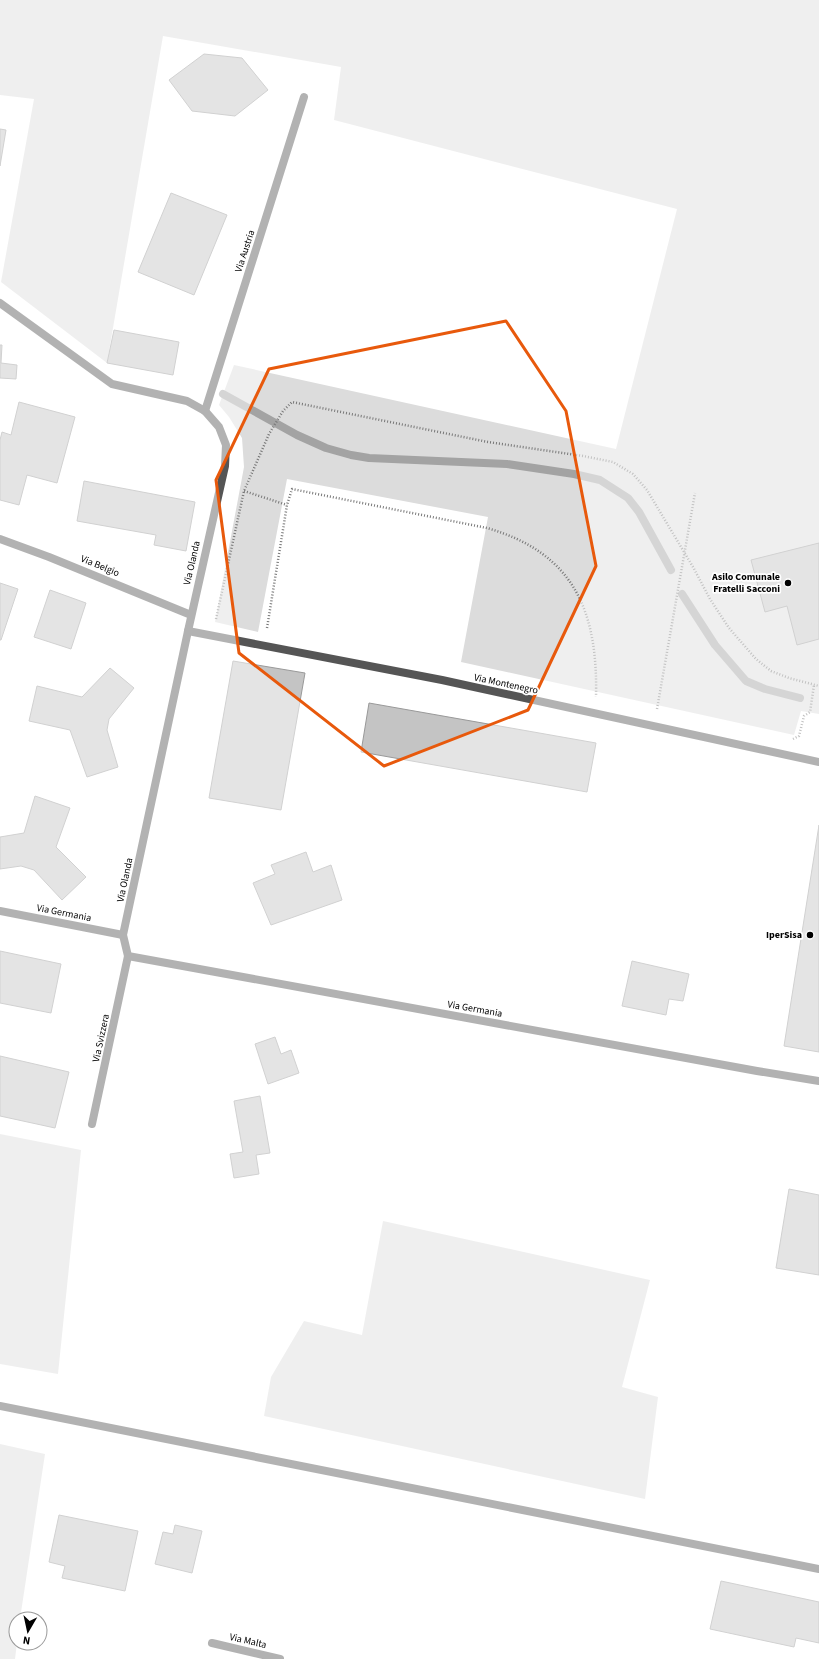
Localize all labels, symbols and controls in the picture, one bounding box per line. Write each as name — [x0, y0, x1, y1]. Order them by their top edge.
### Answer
street label: Via Austria — [232, 228, 258, 274]
street label: Via Olanda — [180, 540, 204, 586]
street label: Via Belgio — [78, 552, 122, 580]
place label: Asilo Comunale Fratelli Sacconi — [711, 570, 780, 596]
marker: Asilo Comunale Fratelli Sacconi — [783, 578, 793, 588]
street label: Via Montenegro — [473, 670, 539, 698]
street label: Via Olanda — [113, 857, 137, 903]
street label: Via Germania — [35, 901, 93, 925]
place label: IperSisa — [766, 928, 802, 942]
marker: IperSisa — [805, 930, 815, 940]
street label: Via Germania — [446, 997, 504, 1021]
street label: Via Svizzera — [89, 1013, 113, 1063]
north arrow — [8, 1611, 48, 1651]
street label: Via Malta — [228, 1630, 268, 1652]
text: N — [22, 1632, 31, 1648]

